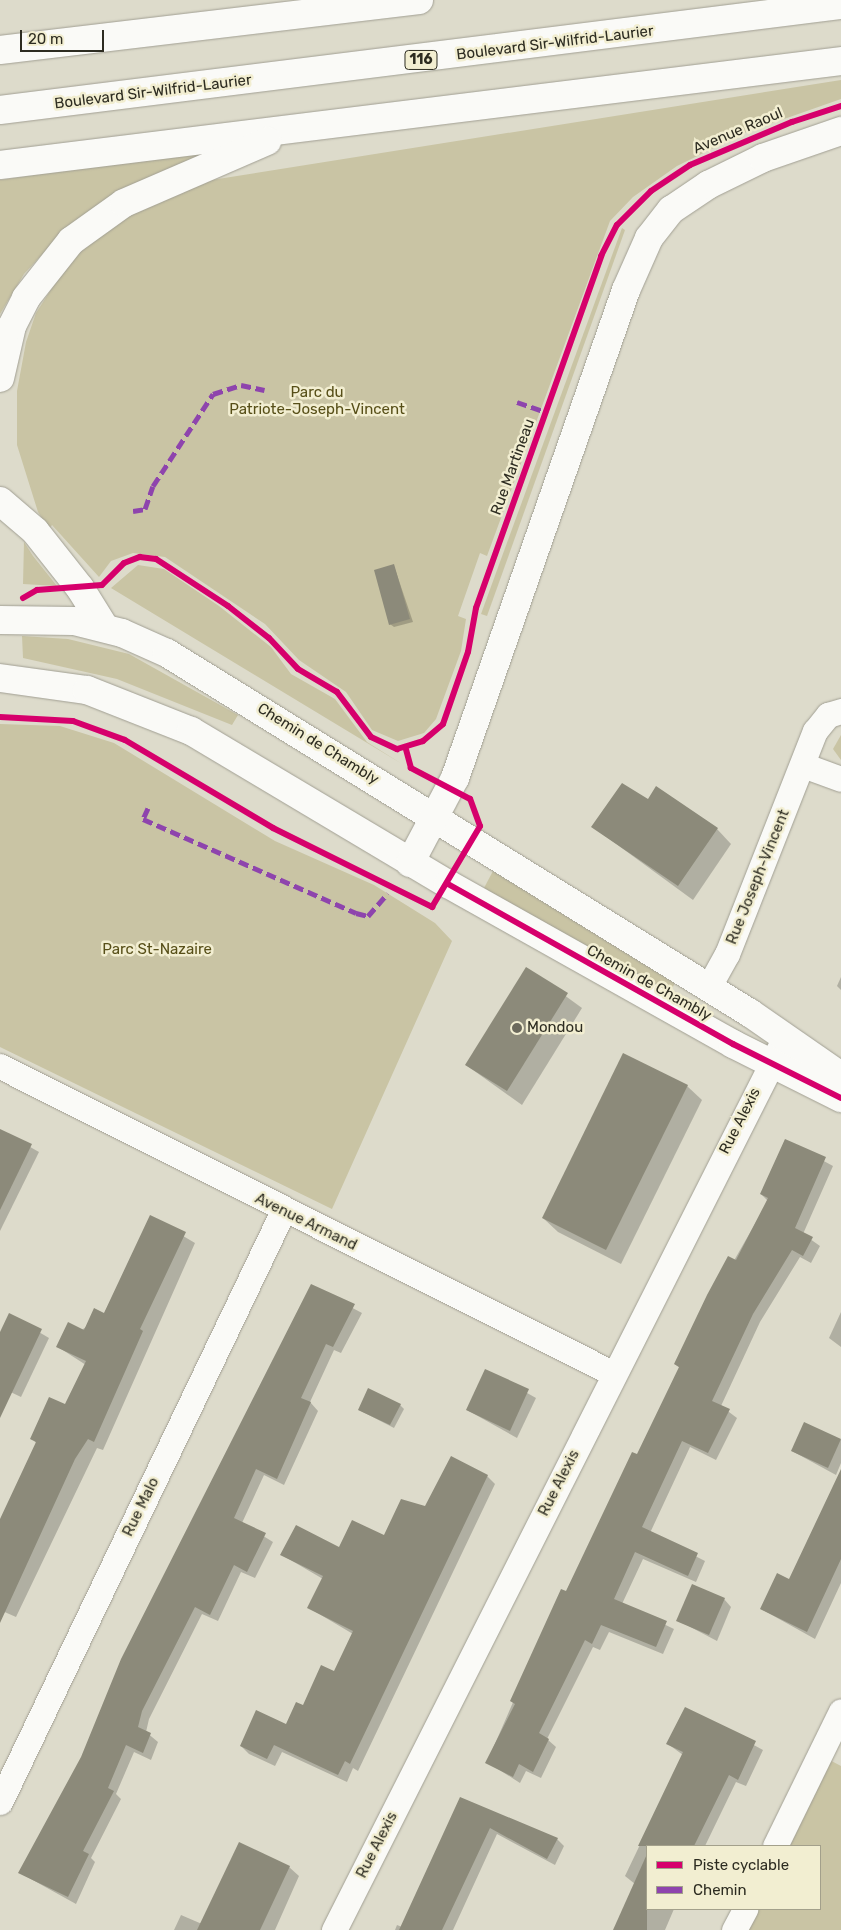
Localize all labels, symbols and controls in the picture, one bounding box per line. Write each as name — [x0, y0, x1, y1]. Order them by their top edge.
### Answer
scale bar — [22, 20, 106, 52]
street label: Boulevard Sir-Wilfrid-Laurier — [455, 22, 655, 64]
text: 20 m — [28, 30, 63, 48]
road number: 116 — [404, 48, 438, 72]
street label: Boulevard Sir-Wilfrid-Laurier — [53, 71, 253, 113]
street label: Avenue Raoul — [690, 104, 786, 158]
park label: Parc du Patriote-Joseph-Vincent — [229, 383, 405, 418]
street label: Rue Martineau — [487, 416, 539, 518]
street label: Chemin de Chambly — [254, 699, 382, 789]
street label: Rue Joseph-Vincent — [723, 807, 793, 947]
park label: Parc St-Nazaire — [102, 941, 212, 959]
street label: Chemin de Chambly — [583, 941, 715, 1025]
place label: Mondou — [527, 1019, 583, 1037]
marker: Mondou — [511, 1022, 523, 1034]
street label: Rue Alexis — [716, 1085, 764, 1157]
street label: Avenue Armand — [252, 1189, 360, 1255]
street label: Rue Alexis — [535, 1447, 583, 1519]
street label: Rue Malo — [119, 1475, 163, 1539]
street label: Rue Alexis — [353, 1809, 401, 1881]
legend — [646, 1845, 821, 1910]
text: Piste cyclable — [693, 1856, 789, 1874]
text: Chemin — [693, 1881, 747, 1899]

